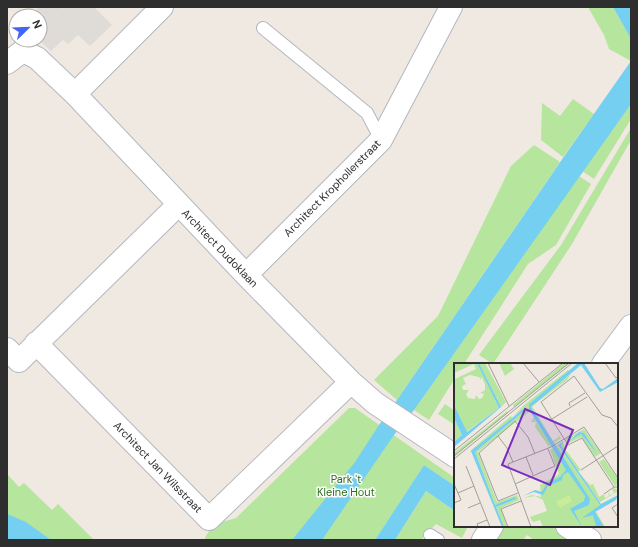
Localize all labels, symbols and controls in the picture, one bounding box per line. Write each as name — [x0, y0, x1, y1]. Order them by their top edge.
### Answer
north arrow — [8, 8, 48, 48]
text: N — [29, 18, 45, 31]
street label: Architect Krophollerstraat — [280, 136, 384, 240]
street label: Architect Dudoklaan — [179, 206, 261, 290]
inset map — [454, 363, 618, 527]
street label: Architect Jan Wilsstraat — [111, 418, 205, 516]
park label: Park 't Kleine Hout — [317, 472, 375, 499]

